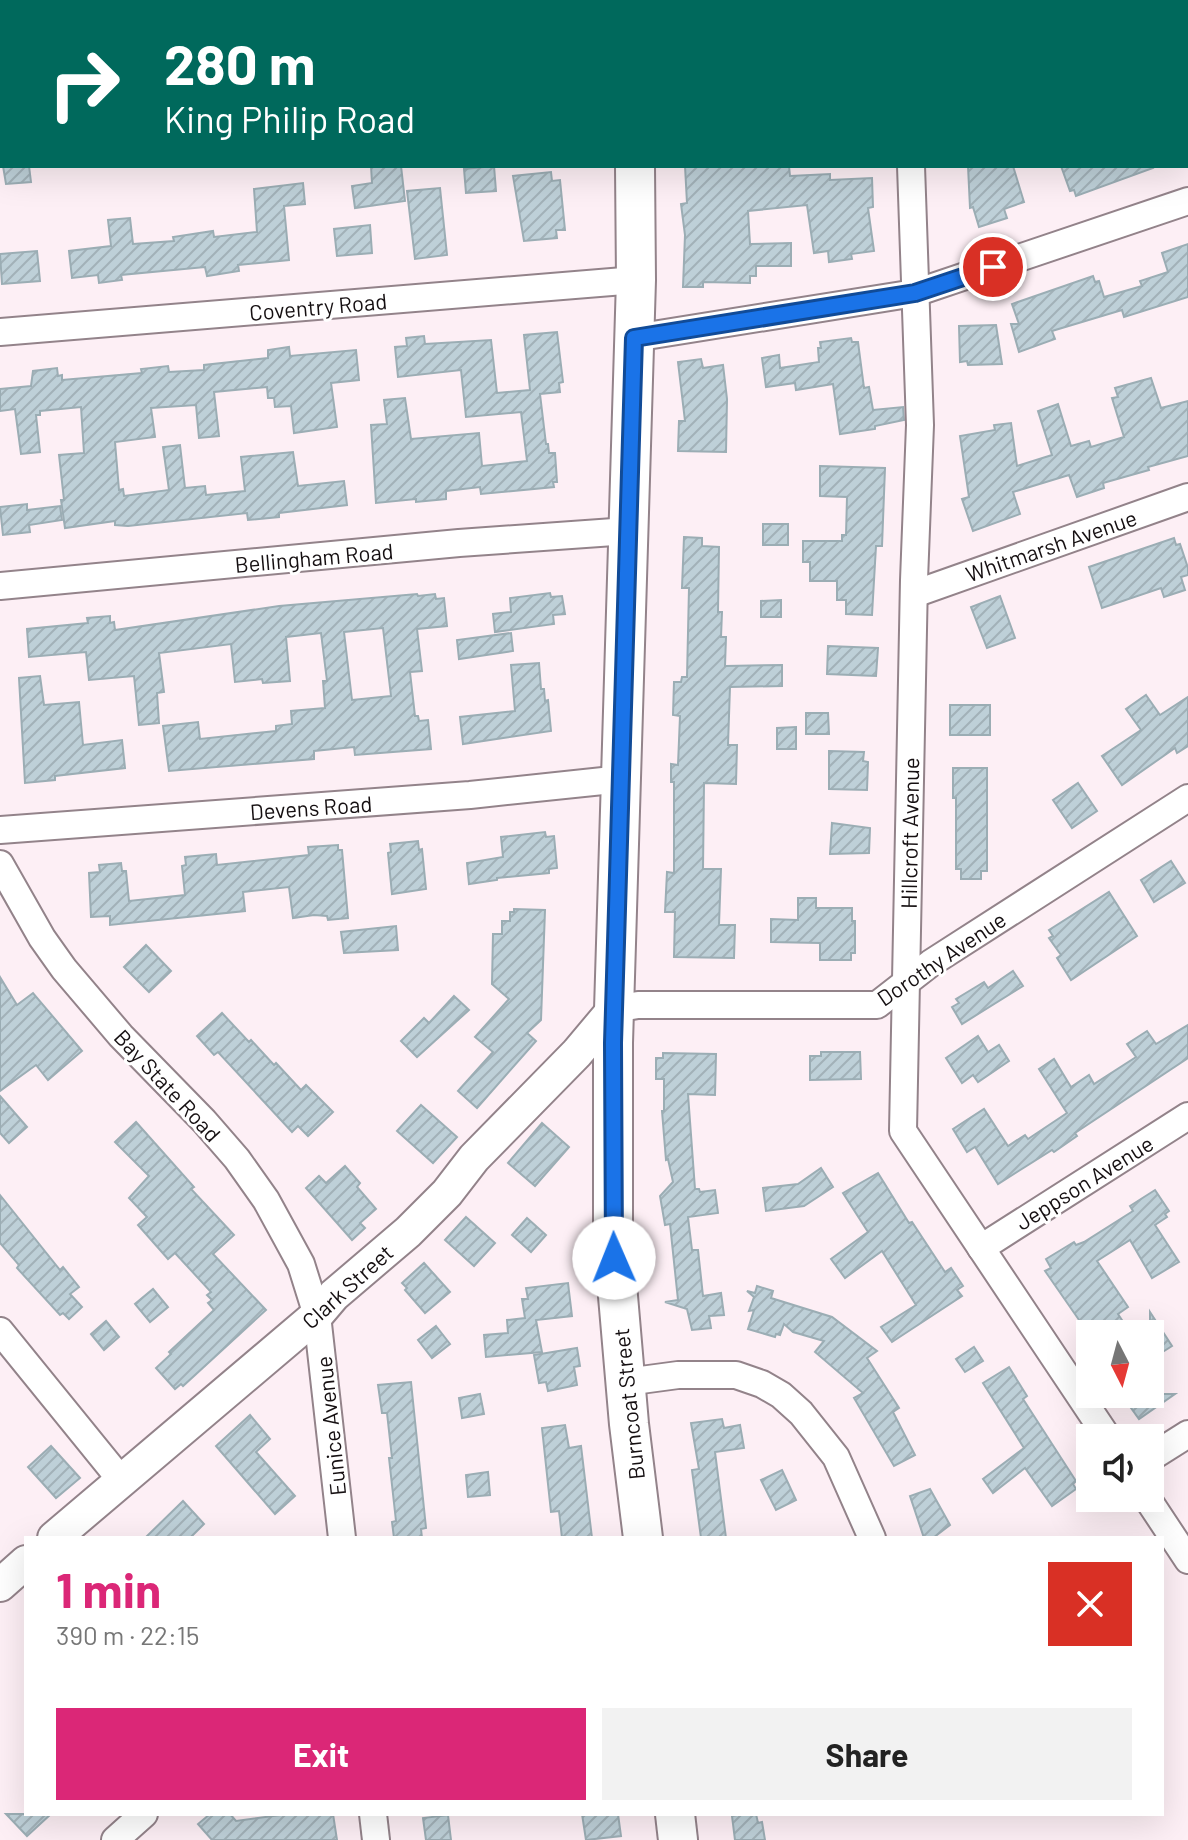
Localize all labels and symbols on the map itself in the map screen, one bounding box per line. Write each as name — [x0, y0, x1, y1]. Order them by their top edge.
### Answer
pin — [959, 233, 1027, 301]
street label: Coventry Road — [248, 287, 388, 325]
street label: Whitmarsh Avenue — [962, 504, 1140, 586]
street label: Bellingham Road — [234, 537, 394, 577]
street label: Hillcroft Avenue — [895, 757, 923, 909]
street label: Devens Road — [249, 790, 373, 824]
street label: Dorothy Avenue — [872, 905, 1010, 1011]
street label: Bay State Road — [109, 1024, 227, 1146]
street label: Jeppson Avenue — [1010, 1129, 1158, 1235]
position arrow — [572, 1216, 656, 1300]
street label: Clark Street — [296, 1238, 398, 1334]
north arrow — [1076, 1320, 1164, 1408]
street label: Burncoat Street — [607, 1327, 649, 1481]
street label: Eunice Avenue — [310, 1355, 350, 1497]

